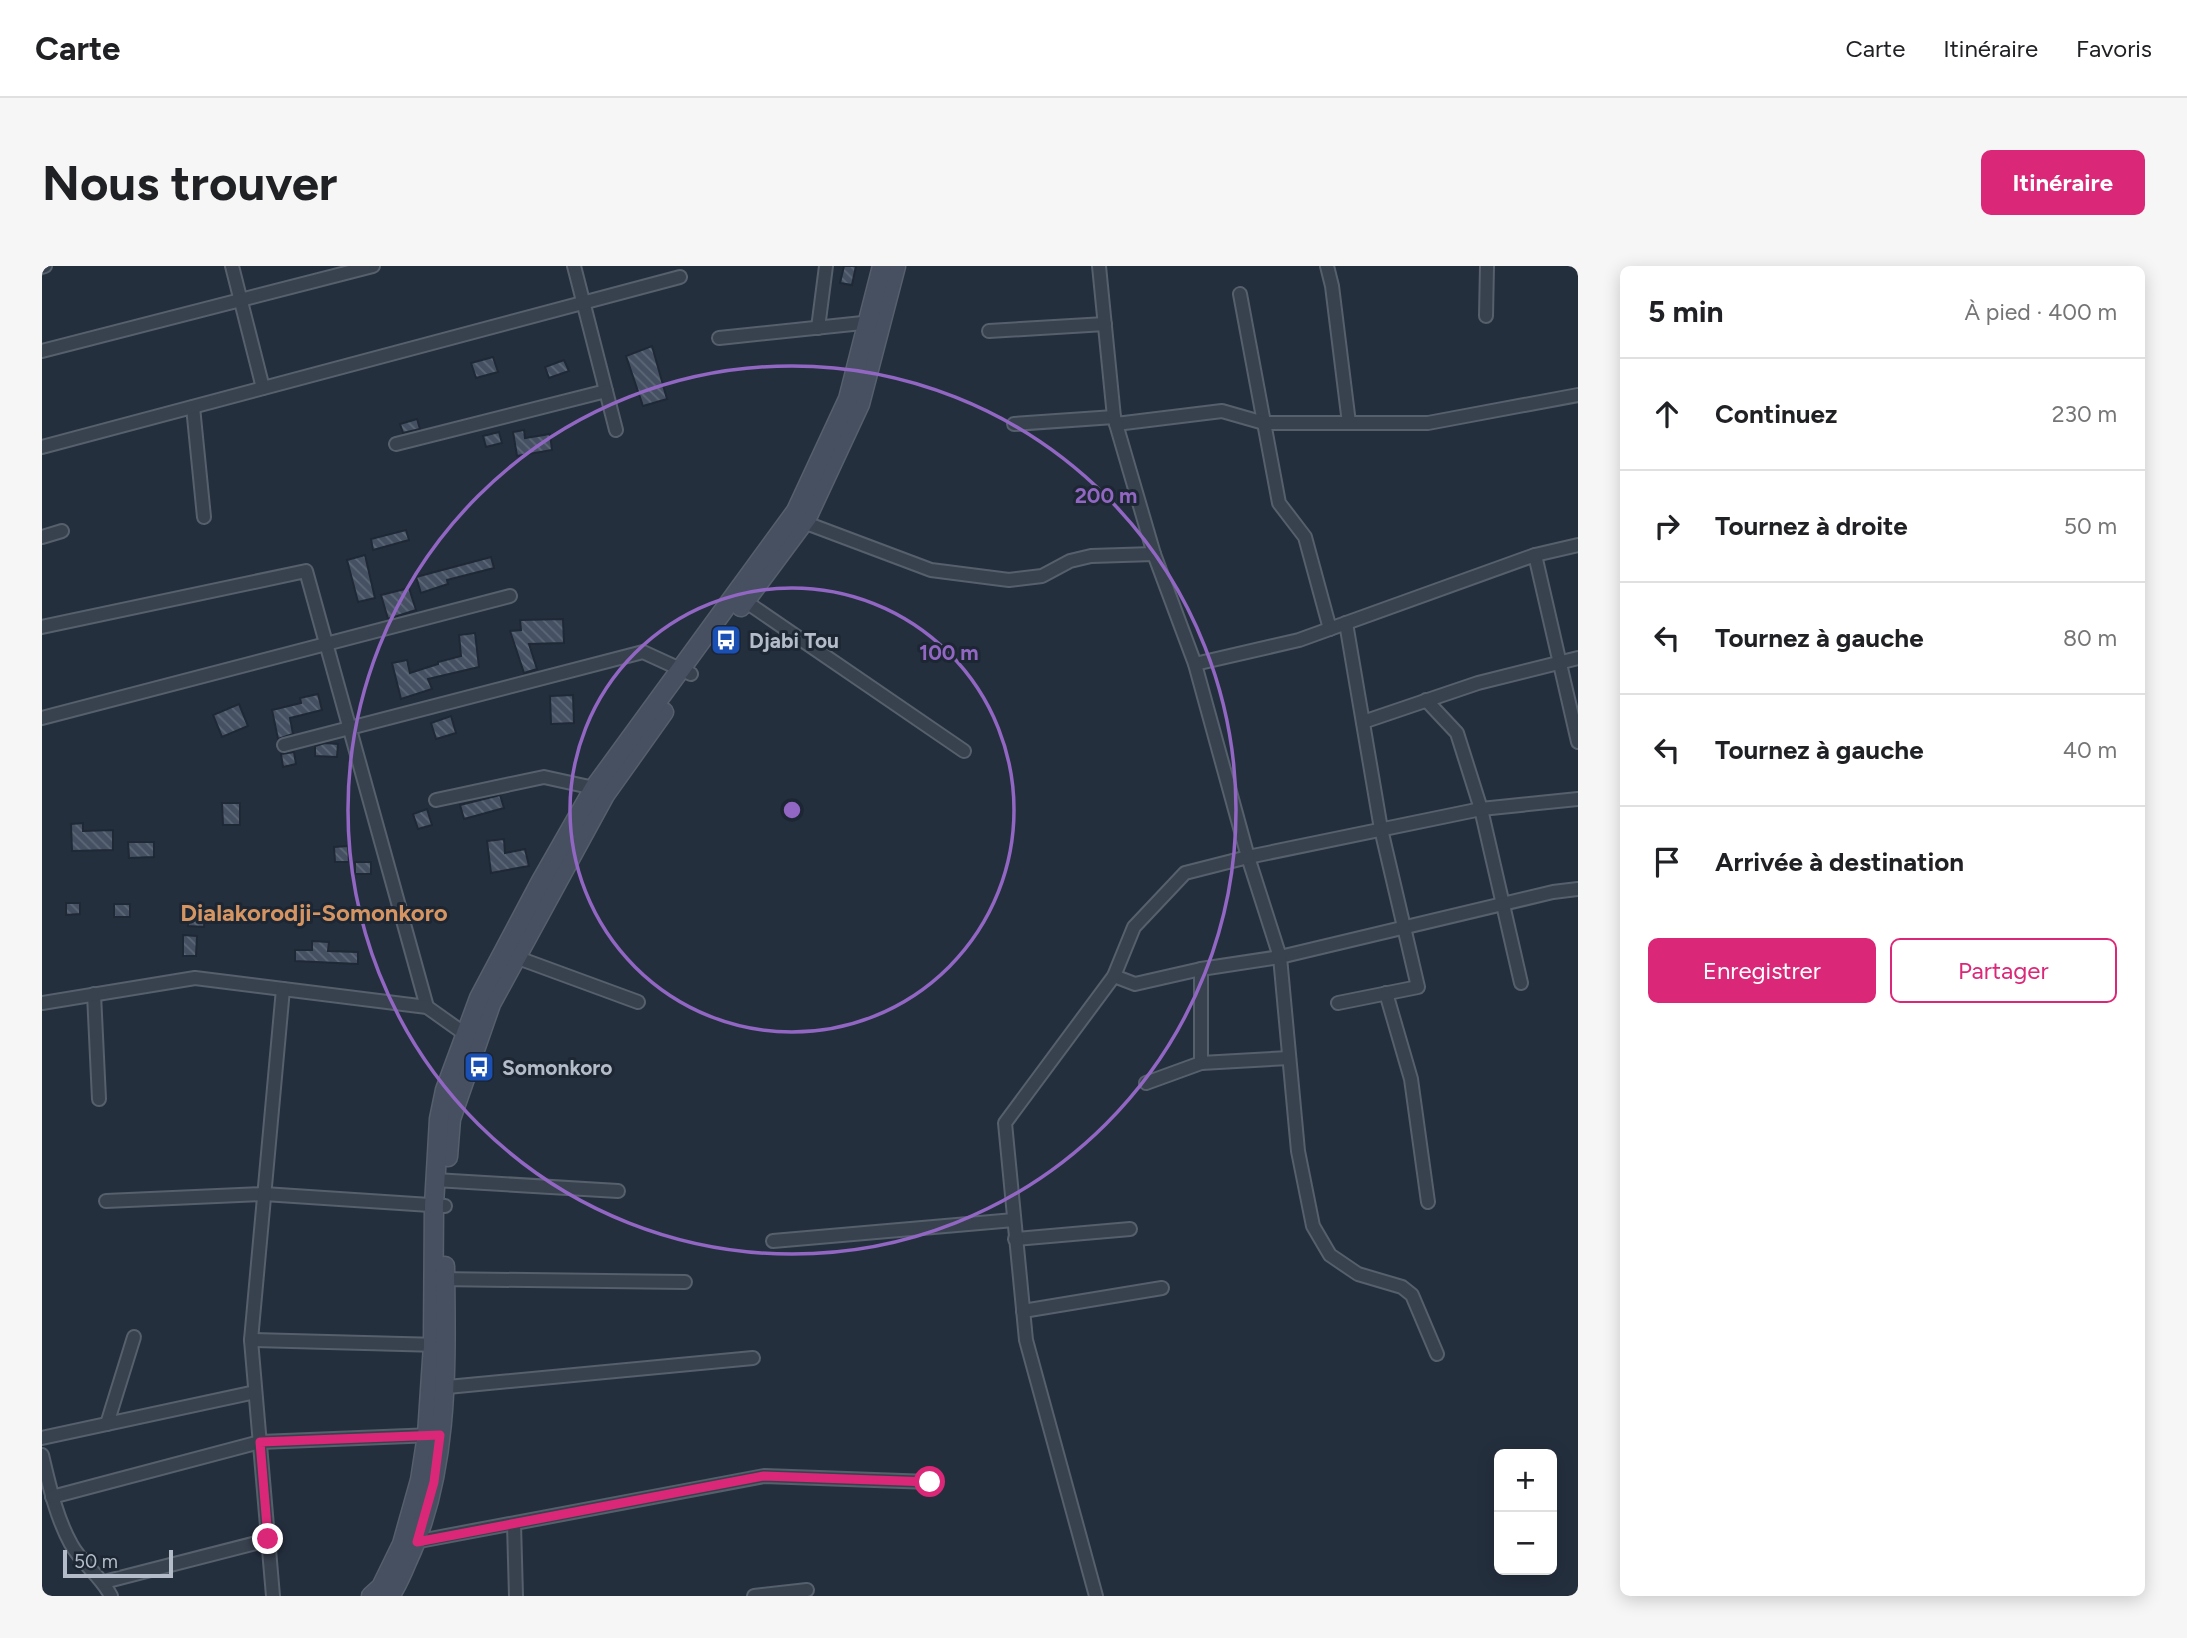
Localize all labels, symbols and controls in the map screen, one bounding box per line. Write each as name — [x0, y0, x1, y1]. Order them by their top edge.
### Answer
text: Carte — [35, 29, 120, 68]
text: Carte — [1845, 34, 1905, 63]
text: Itinéraire — [1943, 34, 2038, 63]
text: Favoris — [2076, 34, 2152, 63]
button: Itinéraire — [1981, 150, 2145, 215]
text: Nous trouver — [42, 153, 337, 212]
text: 5 min — [1648, 293, 1724, 330]
text: À pied · 400 m — [1965, 298, 2117, 326]
icon: ahead — [1648, 395, 1686, 433]
text: Continuez — [1715, 398, 1837, 430]
text: 230 m — [2052, 400, 2117, 428]
text: 200 m — [1075, 483, 1137, 508]
icon: right — [1648, 507, 1686, 545]
text: Tournez à droite — [1715, 510, 1908, 542]
text: 50 m — [2064, 512, 2117, 540]
icon: left — [1648, 619, 1686, 657]
text: Tournez à gauche — [1715, 622, 1924, 654]
bus stop icon: Djabi Tou — [709, 623, 743, 657]
text: 80 m — [2063, 624, 2117, 652]
place label: Djabi Tou — [749, 628, 839, 653]
text: 100 m — [919, 640, 979, 665]
icon: left — [1648, 731, 1686, 769]
text: Tournez à gauche — [1715, 734, 1924, 766]
text: 40 m — [2063, 736, 2117, 764]
centre of rings — [780, 798, 804, 822]
icon: arrive — [1648, 843, 1686, 881]
text: Arrivée à destination — [1715, 846, 1964, 878]
district label: Dialakorodji-Somonkoro — [180, 898, 448, 927]
button: Enregistrer — [1648, 938, 1876, 1003]
button: Partager — [1890, 938, 2117, 1003]
bus stop icon: Somonkoro — [462, 1050, 496, 1084]
place label: Somonkoro — [502, 1055, 613, 1080]
map controls — [1494, 1449, 1557, 1575]
button: + — [1494, 1449, 1557, 1512]
route start — [914, 1466, 945, 1497]
button: − — [1494, 1512, 1557, 1575]
route end — [252, 1523, 283, 1554]
scale bar — [63, 1547, 173, 1579]
text: 50 m — [74, 1550, 118, 1573]

